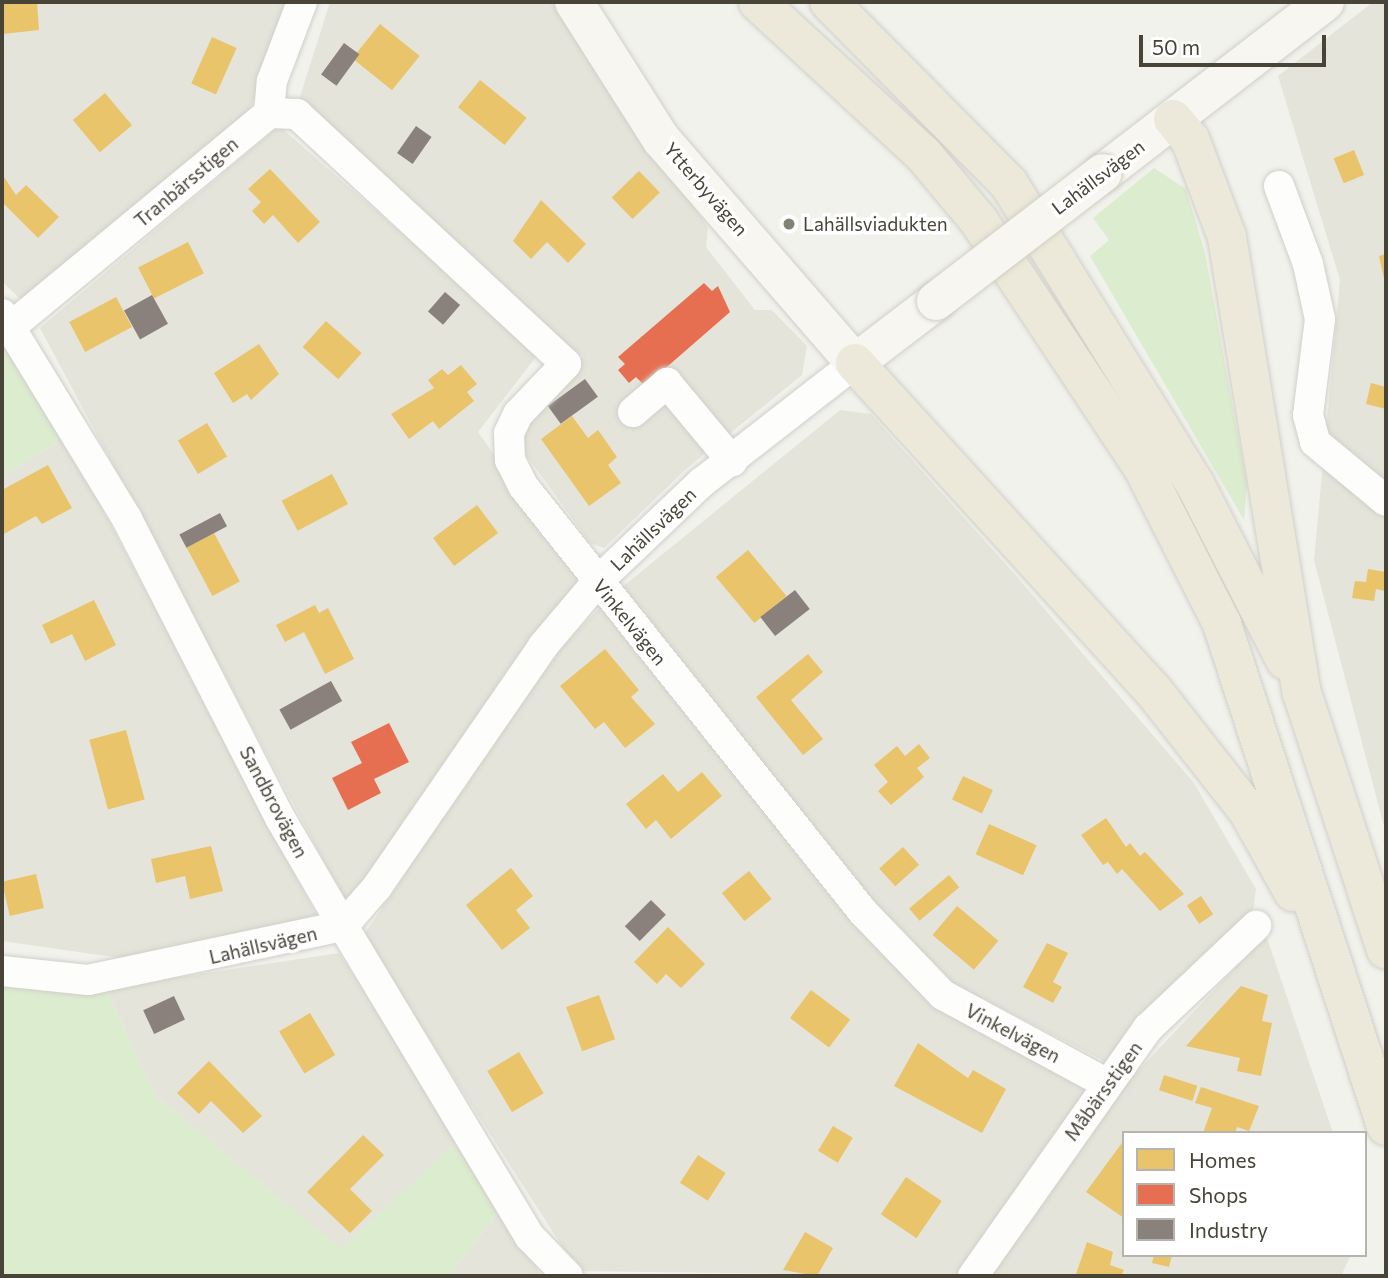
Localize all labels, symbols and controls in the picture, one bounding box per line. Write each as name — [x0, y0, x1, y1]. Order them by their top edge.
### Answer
scale bar — [1143, 21, 1330, 65]
text: 50 m — [1152, 34, 1200, 59]
street label: Tranbärsstigen — [130, 132, 242, 232]
street label: Lahällsvägen — [1047, 135, 1149, 219]
street label: Ytterbyvägen — [659, 138, 753, 240]
place label: Lahällsviadukten — [803, 213, 948, 235]
marker: Lahällsviadukten — [781, 216, 797, 232]
street label: Lahällsvägen — [605, 483, 701, 575]
street label: Vinkelvägen — [588, 574, 672, 670]
street label: Sandbrovägen — [235, 742, 313, 862]
street label: Lahällsvägen — [207, 922, 319, 968]
street label: Vinkelvägen — [962, 999, 1064, 1067]
street label: Måbärsstigen — [1059, 1037, 1147, 1145]
legend — [1122, 1131, 1367, 1257]
text: Homes — [1189, 1147, 1256, 1172]
text: Shops — [1189, 1182, 1248, 1207]
text: Industry — [1189, 1217, 1268, 1242]

